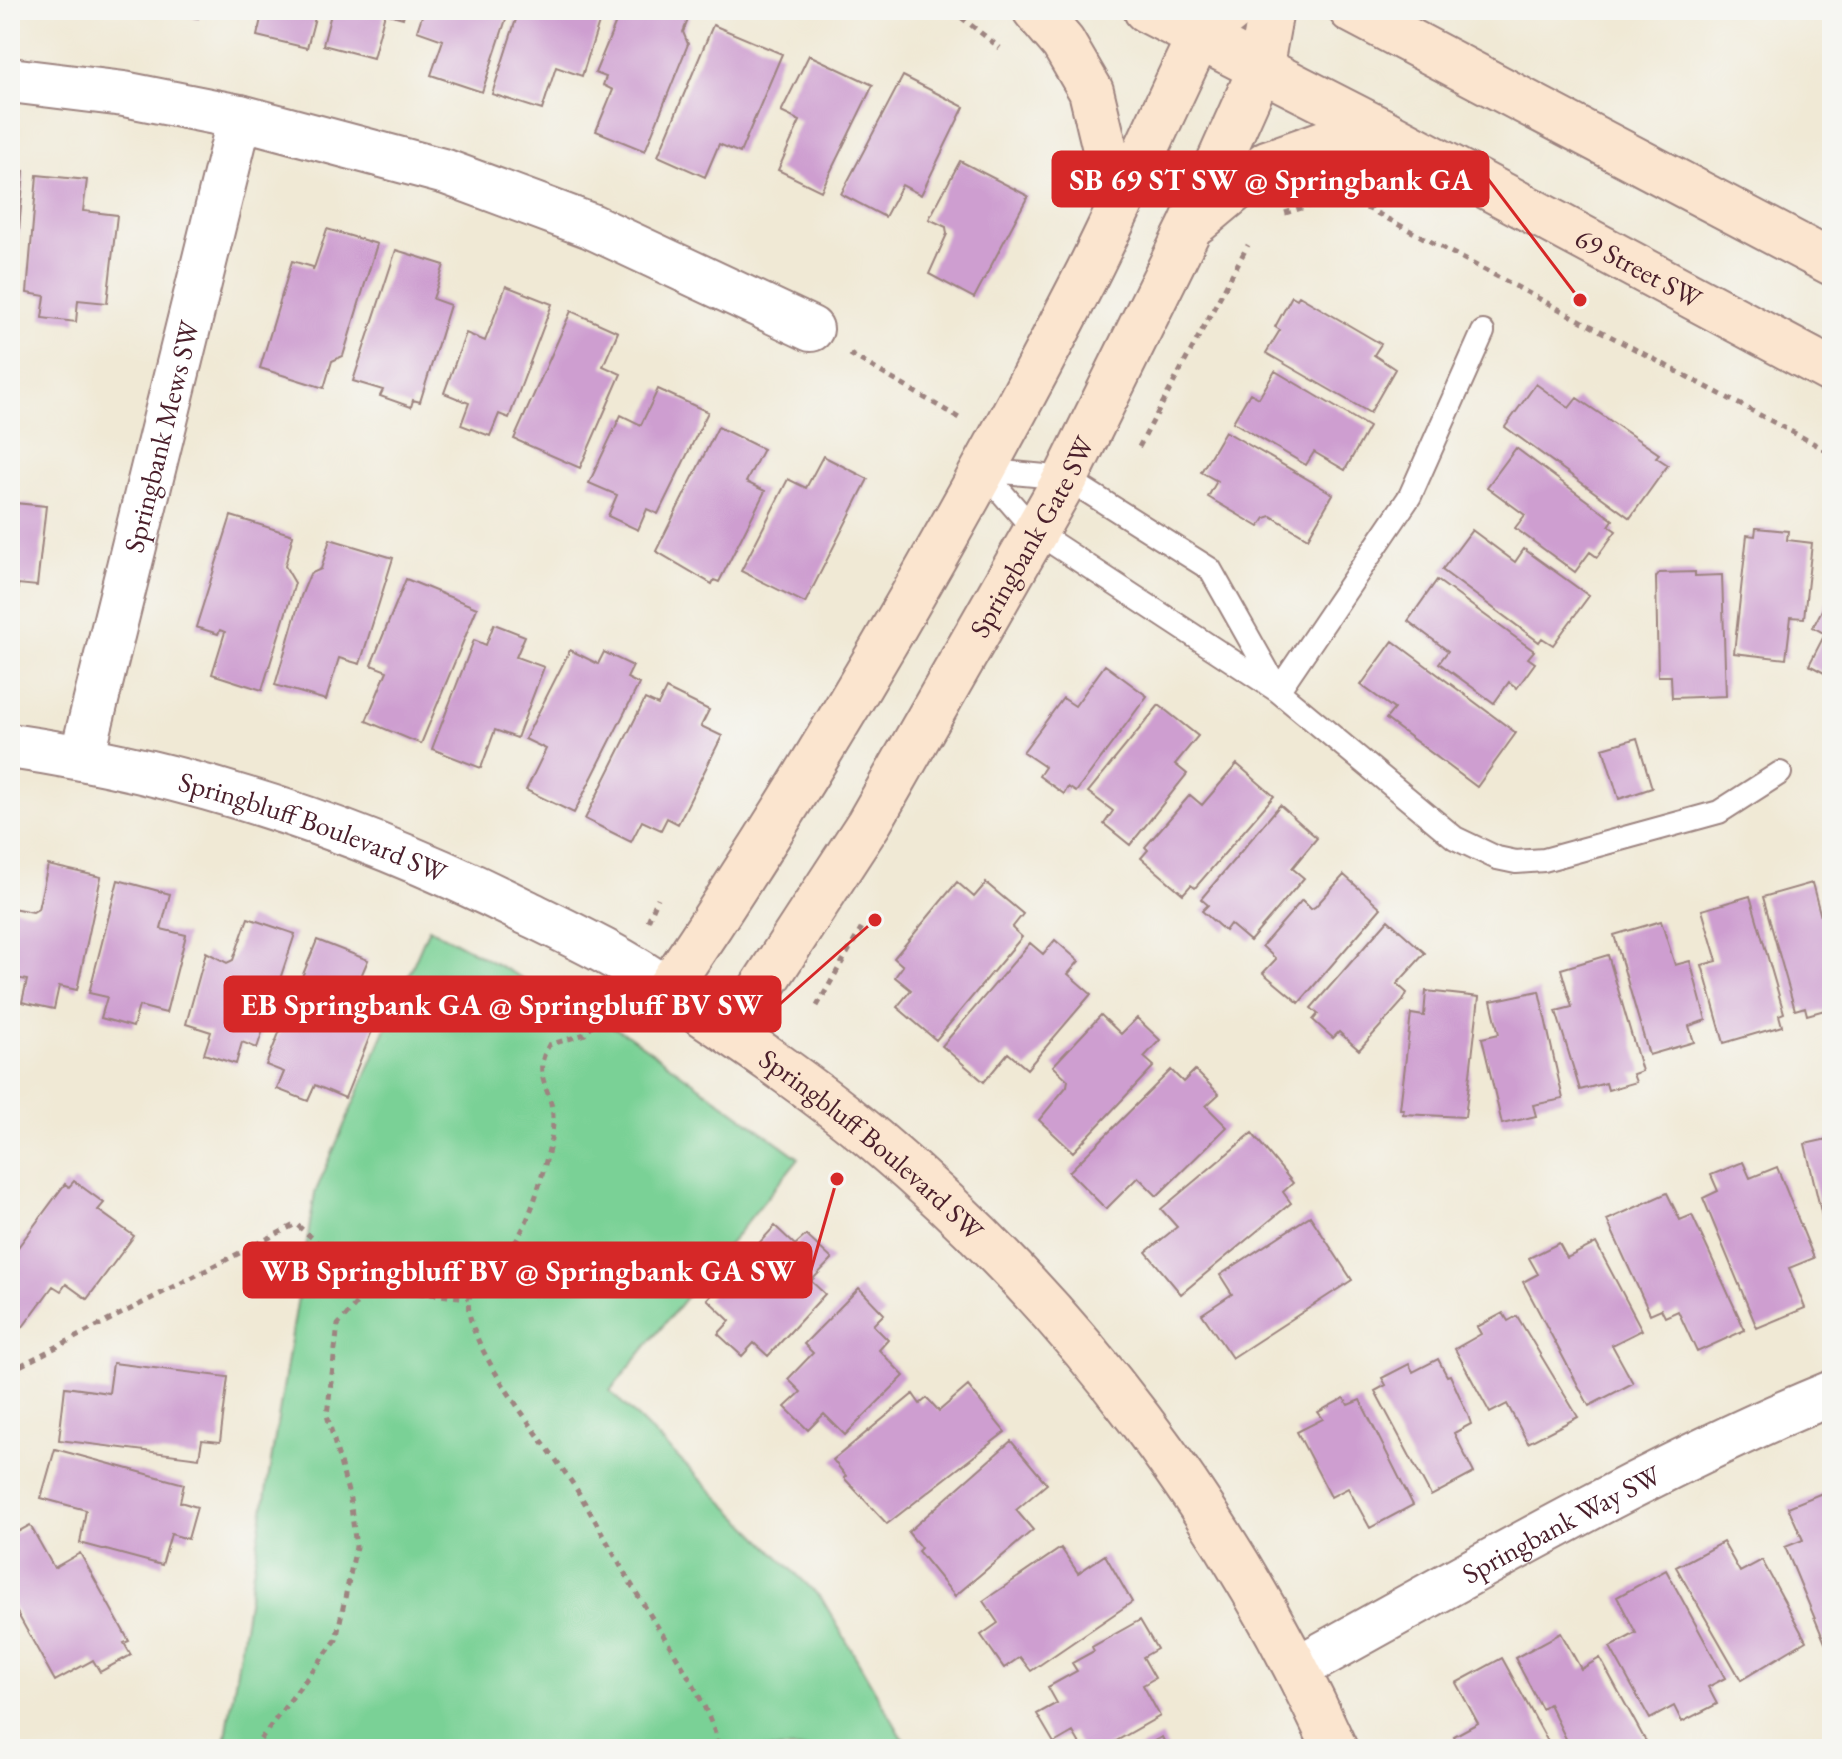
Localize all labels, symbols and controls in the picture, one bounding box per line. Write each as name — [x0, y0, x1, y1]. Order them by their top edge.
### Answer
callout: SB 69 ST SW @ Springbank GA — [1053, 152, 1488, 206]
text: SB 69 ST SW @ Springbank GA — [1070, 160, 1473, 199]
street label: 69 Street SW — [1569, 219, 1709, 317]
street label: Springbank Mews SW — [115, 316, 207, 556]
street label: Springbank Gate SW — [961, 429, 1102, 644]
street label: Springbluff Boulevard SW — [175, 763, 453, 891]
callout: EB Springbank GA @ Springbluff BV SW — [225, 977, 780, 1031]
text: EB Springbank GA @ Springbluff BV SW — [241, 985, 764, 1024]
street label: Springbluff Boulevard SW — [753, 1040, 992, 1249]
callout: WB Springbluff BV @ Springbank GA SW — [244, 1243, 811, 1297]
text: WB Springbluff BV @ Springbank GA SW — [260, 1251, 796, 1290]
street label: Springbank Way SW — [1456, 1456, 1668, 1592]

